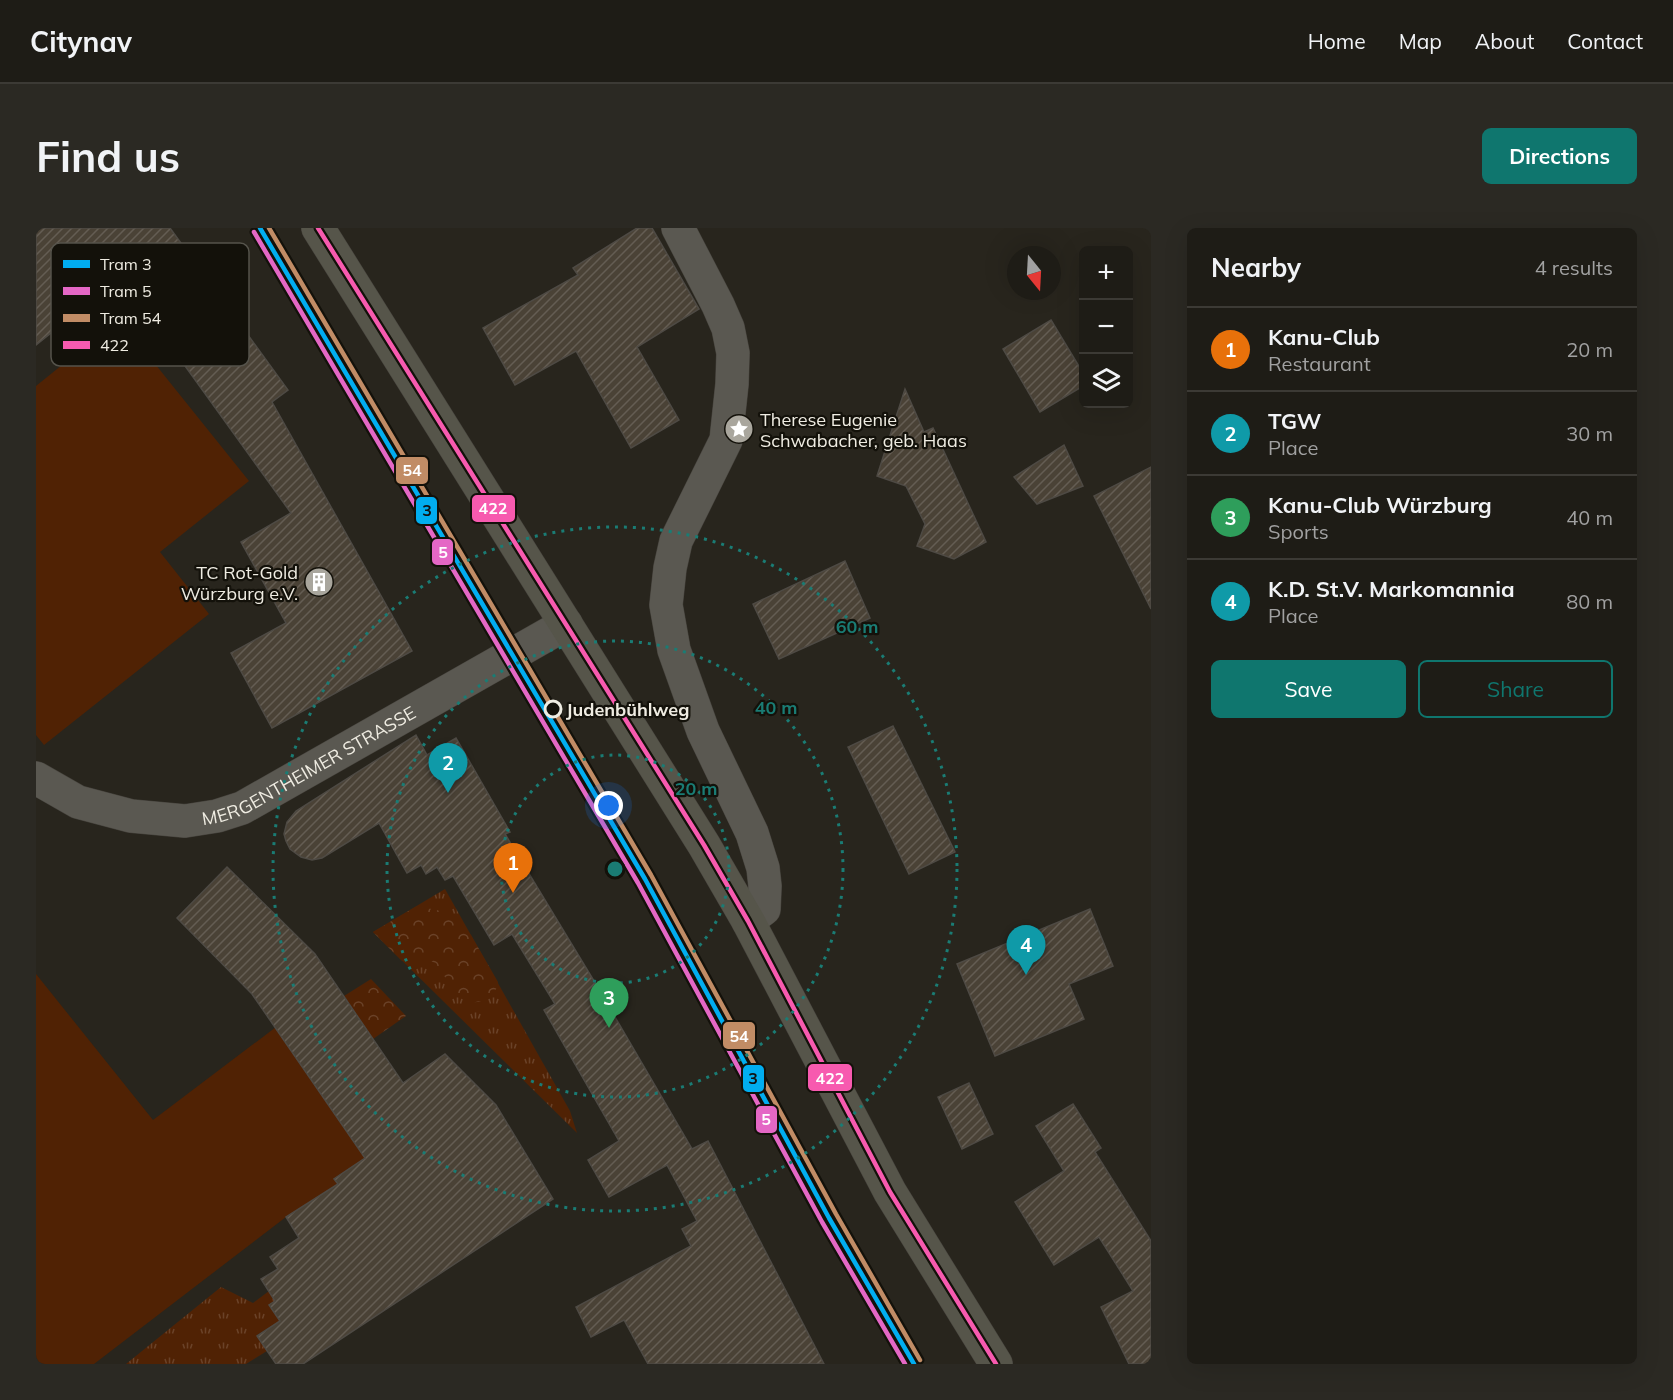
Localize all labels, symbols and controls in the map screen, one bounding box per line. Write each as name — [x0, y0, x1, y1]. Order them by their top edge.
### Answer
text: Citynav — [30, 24, 132, 59]
text: Home — [1308, 28, 1366, 54]
text: Map — [1399, 28, 1442, 54]
text: About — [1475, 28, 1534, 54]
text: Contact — [1567, 28, 1643, 54]
button: Directions — [1482, 128, 1637, 184]
text: Find us — [36, 130, 180, 183]
legend — [51, 243, 249, 366]
north arrow — [1007, 246, 1061, 300]
map controls — [1079, 246, 1133, 408]
button: + — [1079, 246, 1133, 300]
text: Nearby — [1211, 251, 1301, 284]
text: Tram 3 — [100, 254, 152, 274]
text: 4 results — [1535, 255, 1613, 280]
text: Tram 5 — [100, 281, 152, 301]
button: − — [1079, 300, 1133, 354]
text: Tram 54 — [100, 308, 162, 328]
text: Kanu-Club — [1268, 323, 1380, 351]
text: 422 — [100, 335, 129, 355]
text: 1 — [1225, 337, 1237, 362]
text: 20 m — [1566, 337, 1613, 362]
text: Restaurant — [1268, 351, 1371, 376]
button: layers — [1079, 354, 1133, 408]
text: TGW — [1268, 407, 1321, 435]
place label: Therese Eugenie Schwabacher, geb. Haas — [760, 408, 967, 452]
place icon: Therese Eugenie Schwabacher, geb. Haas — [723, 413, 755, 445]
text: 2 — [1225, 421, 1237, 446]
text: 30 m — [1566, 421, 1613, 446]
text: Place — [1268, 435, 1318, 460]
line badge: 54 — [395, 456, 429, 485]
text: 54 — [402, 460, 422, 480]
text: Kanu-Club Würzburg — [1268, 491, 1492, 519]
line badge: 422 — [471, 494, 516, 523]
line badge: 3 — [415, 496, 438, 525]
text: 422 — [479, 498, 507, 518]
text: 3 — [422, 500, 432, 520]
text: 3 — [1225, 505, 1237, 530]
text: 40 m — [1566, 505, 1613, 530]
text: Sports — [1268, 519, 1329, 544]
line badge: 5 — [431, 538, 454, 566]
text: 5 — [438, 542, 448, 562]
place label: TC Rot-Gold Würzburg e.V. — [181, 561, 298, 605]
building icon: TC Rot-Gold Würzburg e.V. — [303, 566, 335, 598]
text: K.D. St.V. Markomannia — [1268, 575, 1515, 603]
text: 4 — [1225, 589, 1237, 614]
text: 80 m — [1566, 589, 1613, 614]
text: Place — [1268, 603, 1318, 628]
text: 60 m — [836, 615, 878, 638]
button: Save — [1211, 660, 1406, 718]
button: Share — [1418, 660, 1613, 718]
text: 40 m — [755, 696, 797, 719]
place label: Judenbühlweg — [566, 698, 689, 721]
street label: MERGENTHEIMER STRASSE — [200, 700, 419, 830]
marker: Judenbühlweg — [544, 700, 562, 718]
pin: 2 — [428, 744, 468, 793]
text: 20 m — [675, 777, 717, 800]
your location — [594, 791, 623, 820]
pin: 1 — [494, 844, 532, 893]
centre of rings — [605, 859, 625, 879]
pin: 4 — [1006, 926, 1046, 975]
pin: 3 — [590, 978, 628, 1028]
line badge: 54 — [722, 1021, 756, 1050]
text: 54 — [729, 1026, 749, 1046]
line badge: 422 — [807, 1063, 853, 1092]
line badge: 3 — [742, 1064, 765, 1093]
text: 3 — [748, 1068, 758, 1088]
text: 422 — [816, 1068, 844, 1088]
line badge: 5 — [755, 1105, 778, 1134]
text: 5 — [761, 1109, 771, 1129]

